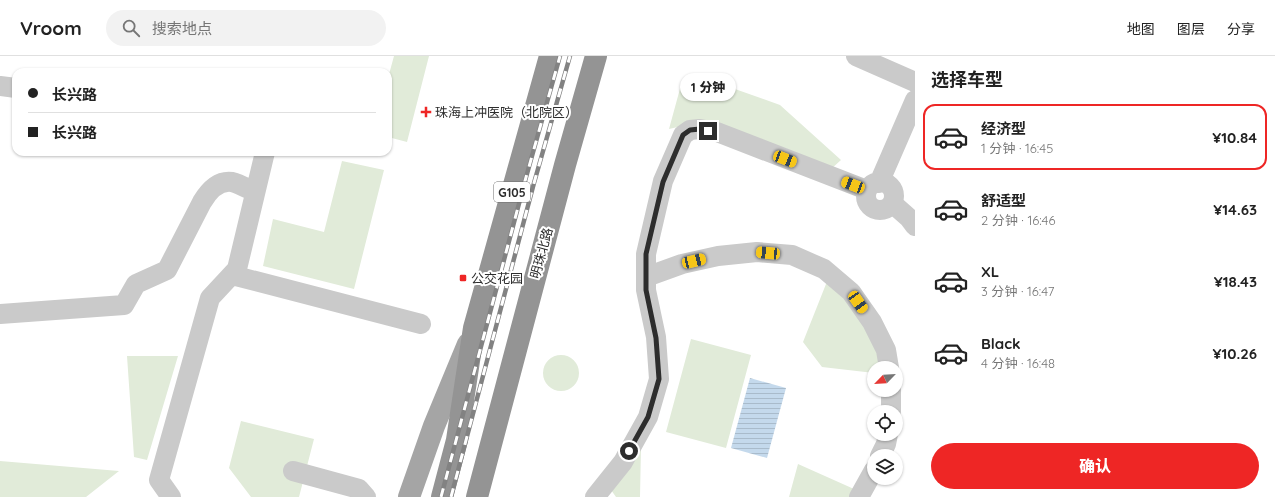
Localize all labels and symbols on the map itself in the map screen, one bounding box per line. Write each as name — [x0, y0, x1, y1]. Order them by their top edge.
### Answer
callout: 1 分钟 — [680, 73, 736, 101]
place label: 珠海上冲医院（北院区） — [435, 104, 578, 120]
marker: 珠海上冲医院（北院区） — [420, 106, 432, 118]
route end — [699, 122, 717, 140]
car — [772, 149, 798, 169]
car — [840, 175, 866, 195]
road number: G105 — [494, 182, 530, 202]
street label: 明珠北路 — [527, 226, 555, 280]
car — [756, 246, 780, 260]
car — [681, 252, 707, 270]
place label: 公交花园 — [471, 270, 523, 286]
marker: 公交花园 — [458, 273, 468, 283]
car — [846, 289, 870, 315]
north arrow — [867, 361, 903, 397]
route start — [620, 442, 638, 460]

